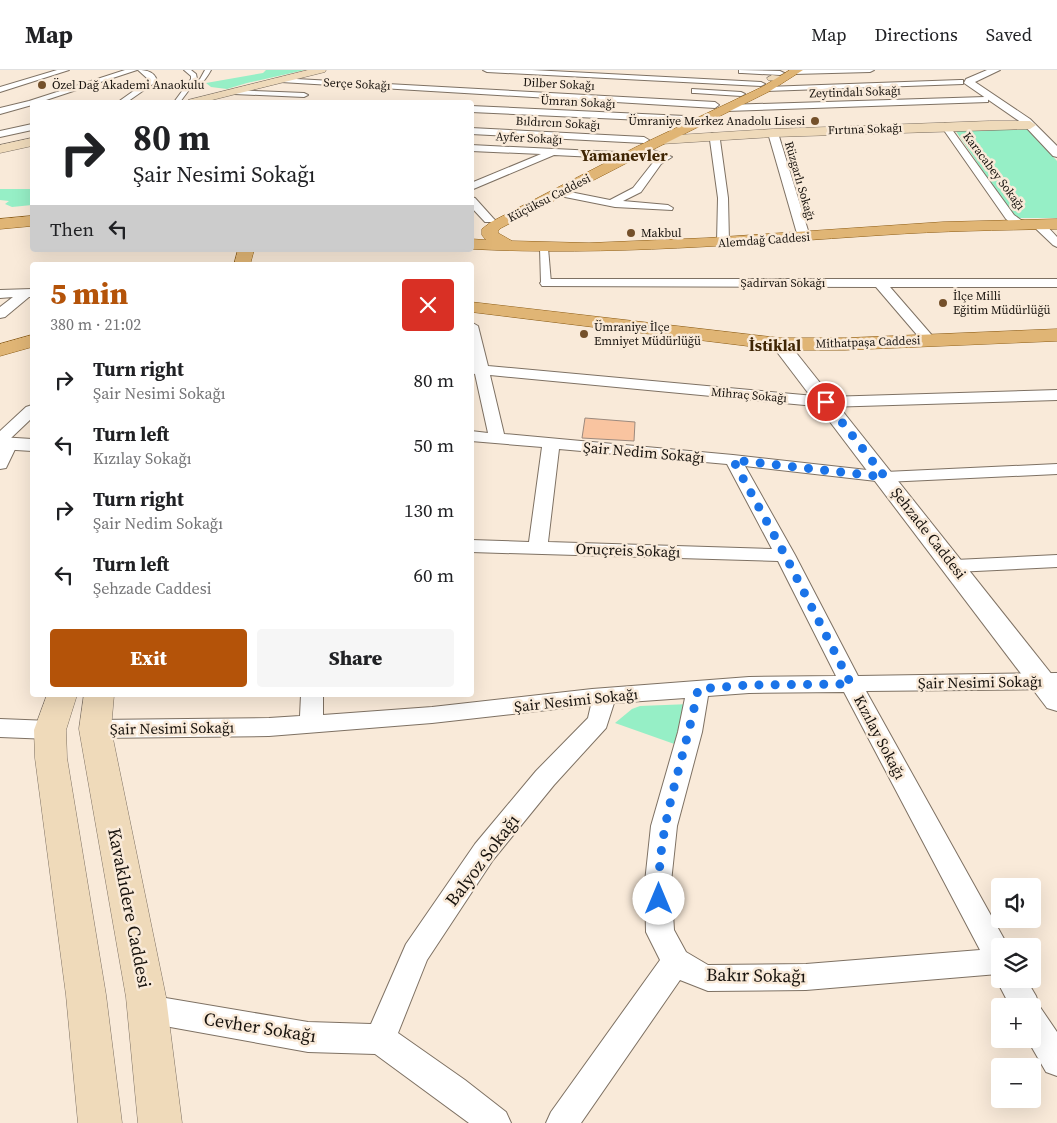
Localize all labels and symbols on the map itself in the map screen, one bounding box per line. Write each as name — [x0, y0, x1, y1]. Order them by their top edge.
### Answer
street label: Serçe Sokağı — [323, 74, 391, 94]
street label: Dilber Sokağı — [523, 74, 596, 94]
place label: Özel Dağ Akademi Anaokulu — [52, 77, 204, 93]
marker: Özel Dağ Akademi Anaokulu — [36, 79, 48, 91]
street label: Zeytindalı Sokağı — [809, 82, 901, 102]
street label: Ümran Sokağı — [540, 92, 616, 112]
street label: Bıldırcın Sokağı — [515, 113, 601, 133]
place label: Ümraniye Merkez Anadolu Lisesi — [628, 113, 805, 129]
marker: Ümraniye Merkez Anadolu Lisesi — [809, 115, 821, 127]
street label: Fırtına Sokağı — [828, 120, 903, 138]
street label: Ayfer Sokağı — [495, 128, 563, 148]
street label: Karacabey Sokağı — [959, 129, 1029, 214]
street label: Rüzgarlı Sokağı — [781, 139, 819, 223]
district label: Yamanevler — [580, 144, 668, 166]
street label: Küçüksu Caddesi — [505, 170, 594, 226]
place label: Makbul — [641, 225, 682, 241]
marker: Makbul — [625, 227, 637, 239]
street label: Alemdağ Caddesi — [717, 229, 811, 251]
street label: Şadırvan Sokağı — [741, 275, 826, 291]
place label: İlçe Milli Eğitim Müdürlüğü — [953, 288, 1051, 318]
marker: İlçe Milli Eğitim Müdürlüğü — [937, 297, 949, 309]
place label: Ümraniye İlçe Emniyet Müdürlüğü — [594, 319, 701, 349]
marker: Ümraniye İlçe Emniyet Müdürlüğü — [578, 328, 590, 340]
street label: Mithatpaşa Caddesi — [815, 332, 921, 352]
district label: İstiklal — [749, 334, 801, 356]
pin — [805, 381, 847, 423]
street label: Mihraç Sokağı — [710, 384, 788, 406]
street label: Şair Nedim Sokağı — [582, 436, 706, 468]
street label: Şehzade Caddesi — [887, 483, 971, 583]
street label: Oruçreis Sokağı — [575, 538, 681, 562]
street label: Şair Nesimi Sokağı — [918, 670, 1042, 694]
street label: Şair Nesimi Sokağı — [513, 683, 639, 717]
street label: Kızılay Sokağı — [849, 691, 911, 783]
street label: Şair Nesimi Sokağı — [110, 716, 234, 740]
street label: Balyoz Sokağı — [439, 809, 525, 911]
street label: Kavaklıdere Caddesi — [102, 826, 158, 990]
position arrow — [632, 872, 684, 924]
street label: Bakır Sokağı — [706, 962, 806, 988]
street label: Cevher Sokağı — [202, 1006, 318, 1048]

